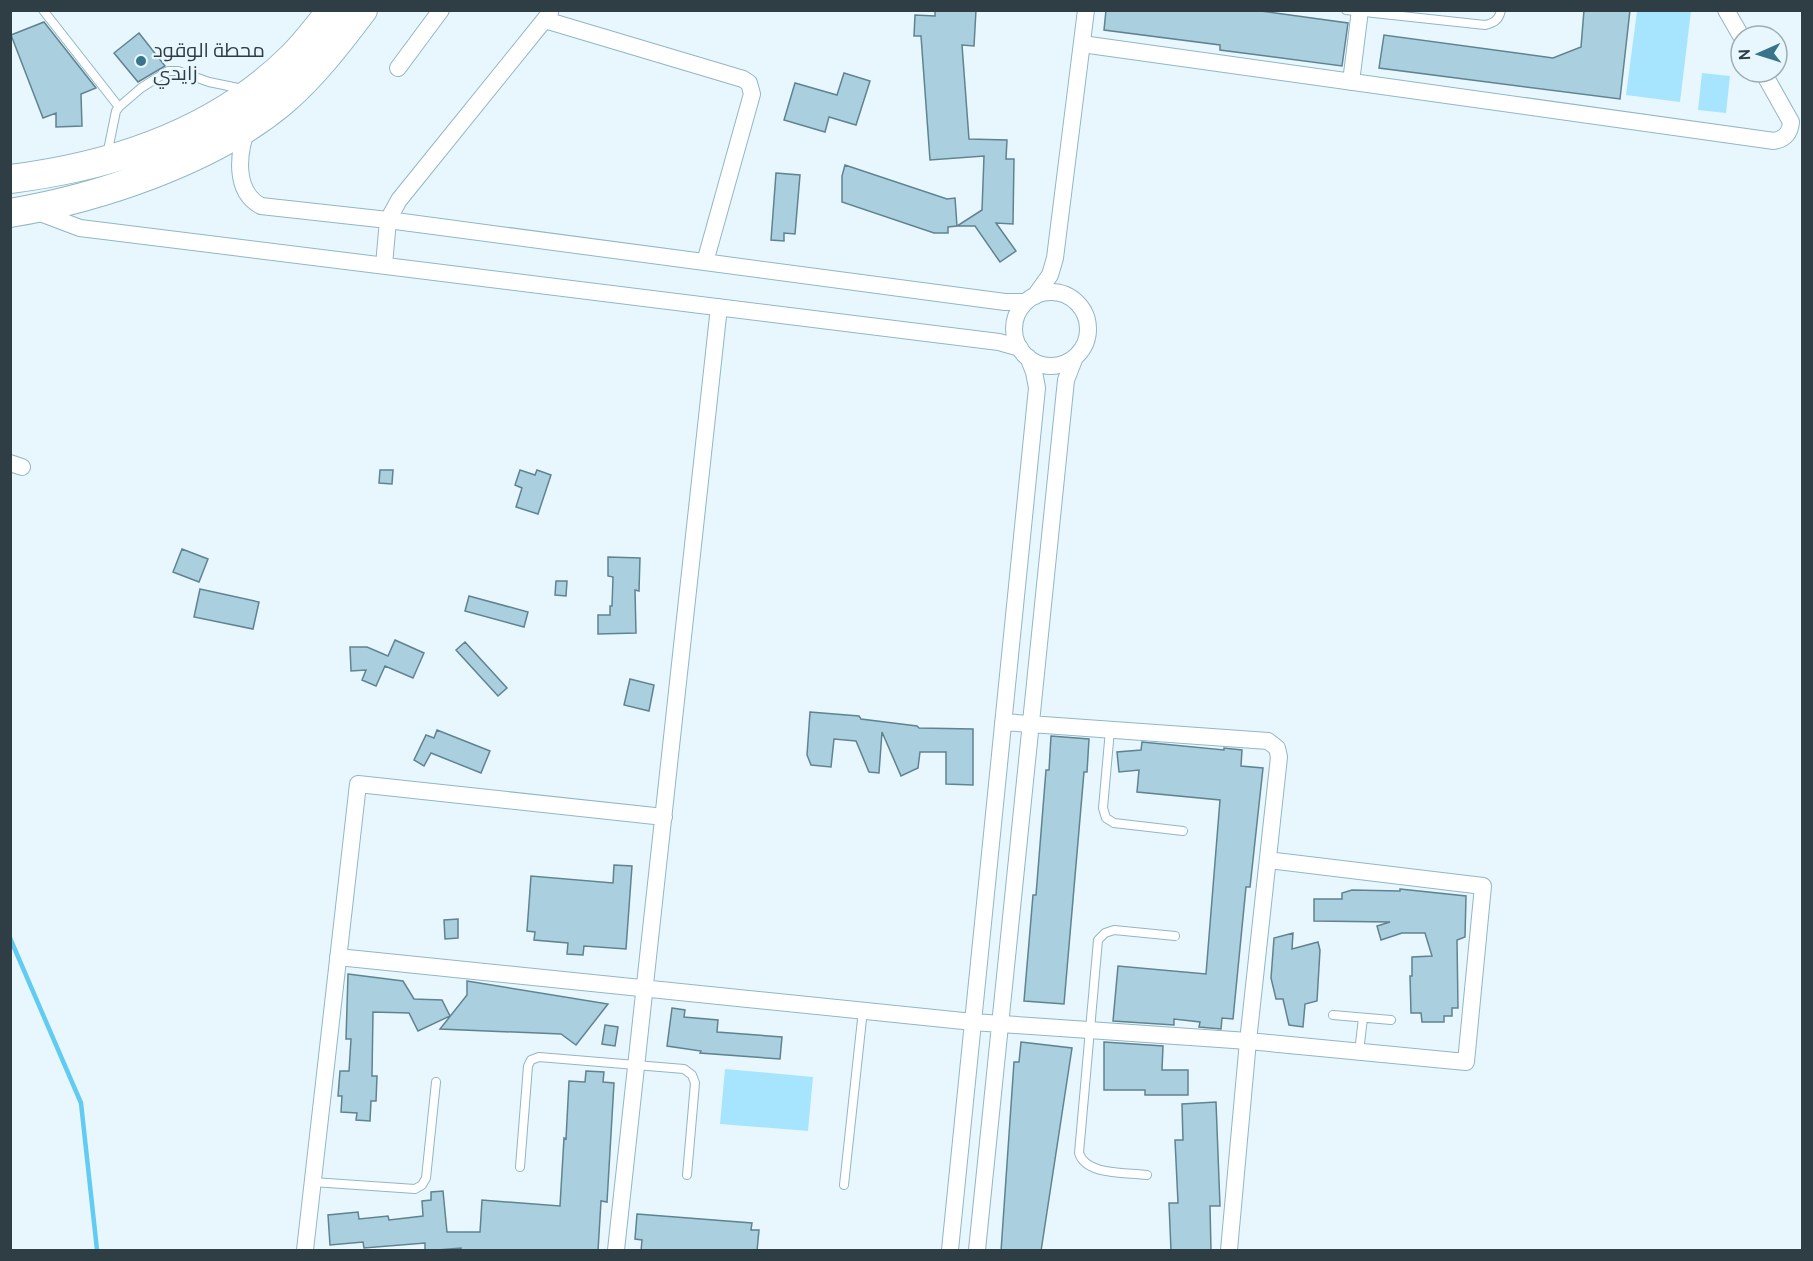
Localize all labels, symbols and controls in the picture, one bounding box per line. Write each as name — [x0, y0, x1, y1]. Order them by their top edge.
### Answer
north arrow — [1729, 24, 1789, 84]
place label: محطة الوقود زايدي — [153, 38, 265, 89]
text: N — [1735, 49, 1754, 61]
marker: محطة الوقود زايدي — [134, 54, 148, 68]

